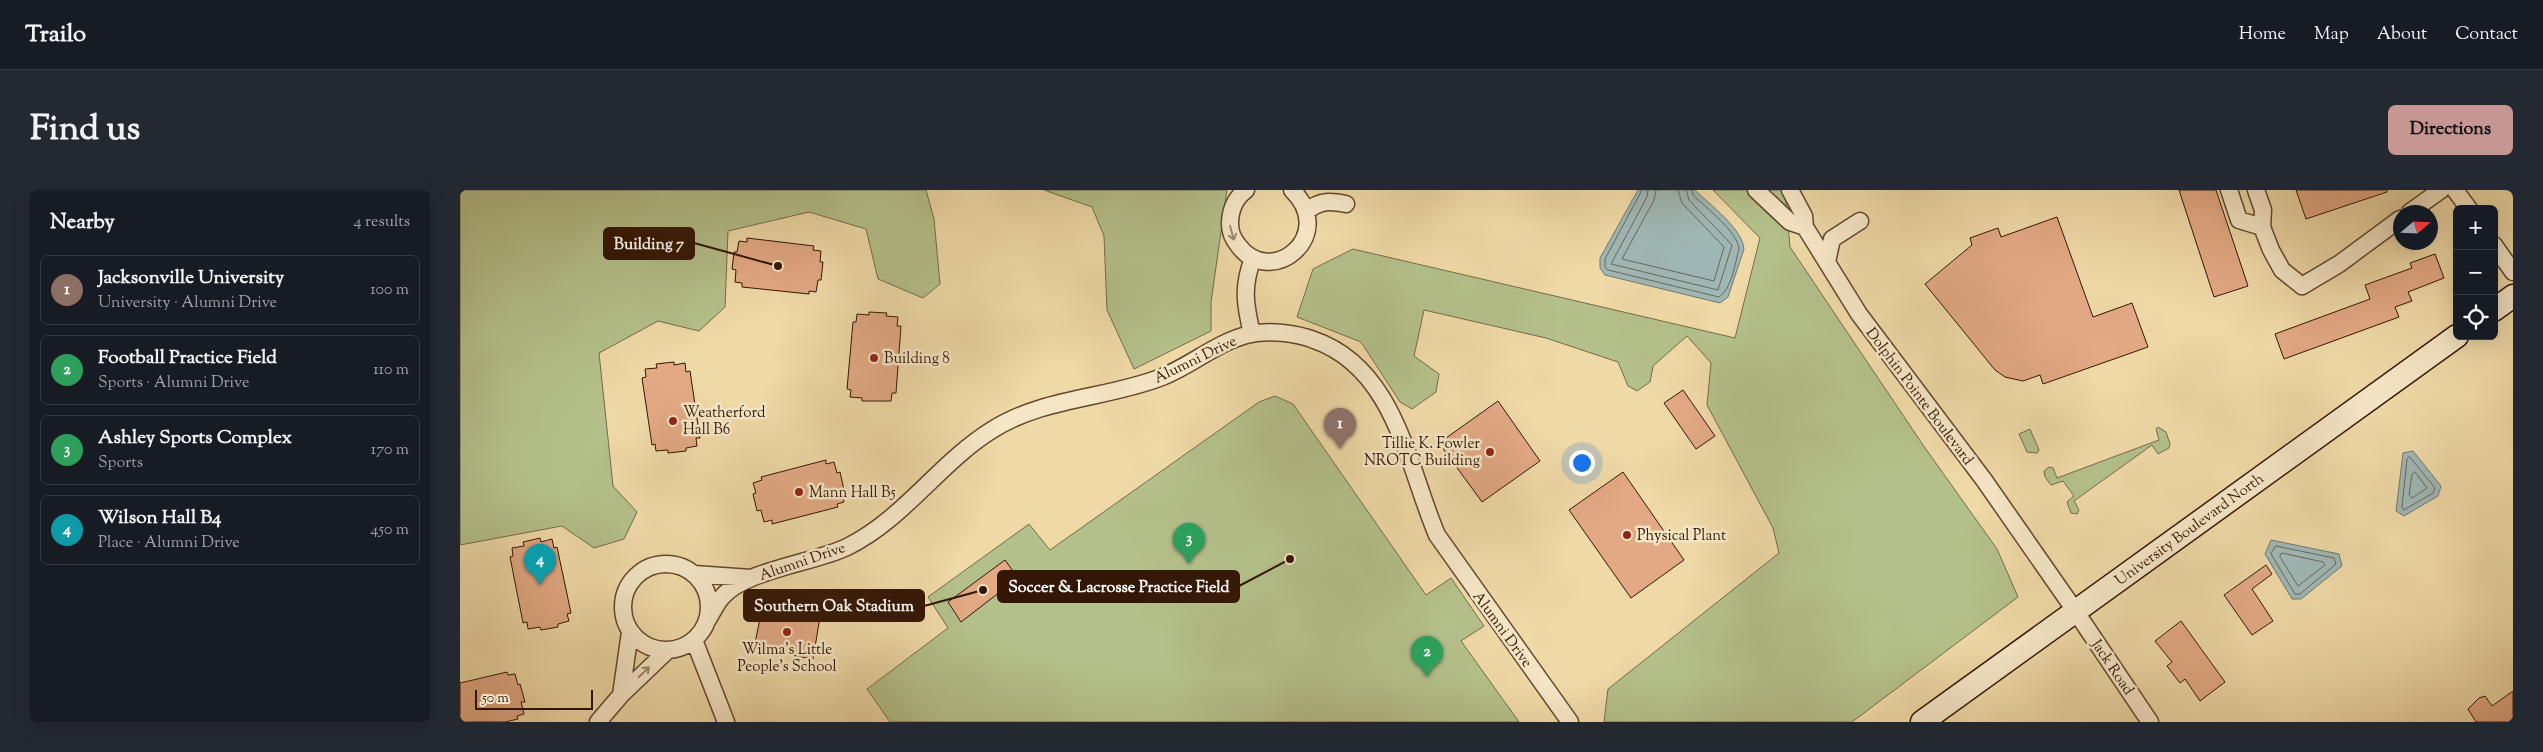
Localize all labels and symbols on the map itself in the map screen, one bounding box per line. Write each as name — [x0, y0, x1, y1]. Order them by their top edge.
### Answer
north arrow — [2393, 205, 2438, 250]
one-way arrow — [1228, 225, 1238, 241]
callout: Building 7 — [604, 228, 694, 259]
text: Building 7 — [614, 234, 685, 257]
street label: Dolphin Pointe Boulevard — [1860, 324, 1978, 471]
street label: Alumni Drive — [1151, 331, 1241, 389]
place label: Building 8 — [884, 349, 950, 370]
marker: Building 8 — [868, 352, 880, 364]
place label: Weatherford Hall B6 — [683, 403, 766, 441]
pin: 1 — [1324, 408, 1356, 449]
marker: Weatherford Hall B6 — [667, 415, 679, 427]
place label: Tillie K. Fowler NROTC Building — [1364, 434, 1480, 472]
marker: Tillie K. Fowler NROTC Building — [1484, 446, 1496, 458]
your location — [1569, 450, 1595, 476]
street label: University Boulevard North — [2111, 469, 2269, 592]
place label: Mann Hall B5 — [809, 483, 896, 504]
marker: Mann Hall B5 — [793, 486, 805, 498]
pin: 3 — [1173, 523, 1205, 564]
place label: Physical Plant — [1637, 526, 1726, 547]
marker: Physical Plant — [1621, 529, 1633, 541]
street label: Alumni Drive — [757, 538, 848, 587]
pin: 4 — [524, 544, 556, 585]
callout: Soccer & Lacrosse Practice Field — [998, 571, 1239, 602]
text: Soccer & Lacrosse Practice Field — [1008, 577, 1231, 600]
street label: Alumni Drive — [1467, 587, 1537, 672]
callout: Southern Oak Stadium — [744, 590, 924, 621]
text: Southern Oak Stadium — [754, 596, 915, 619]
marker: Wilma's Little People's School — [781, 626, 793, 638]
street label: Jack Road — [2085, 635, 2138, 700]
pin: 2 — [1411, 636, 1443, 677]
place label: Wilma's Little People's School — [737, 640, 837, 678]
one-way arrow — [638, 666, 650, 678]
scale bar — [475, 687, 592, 710]

